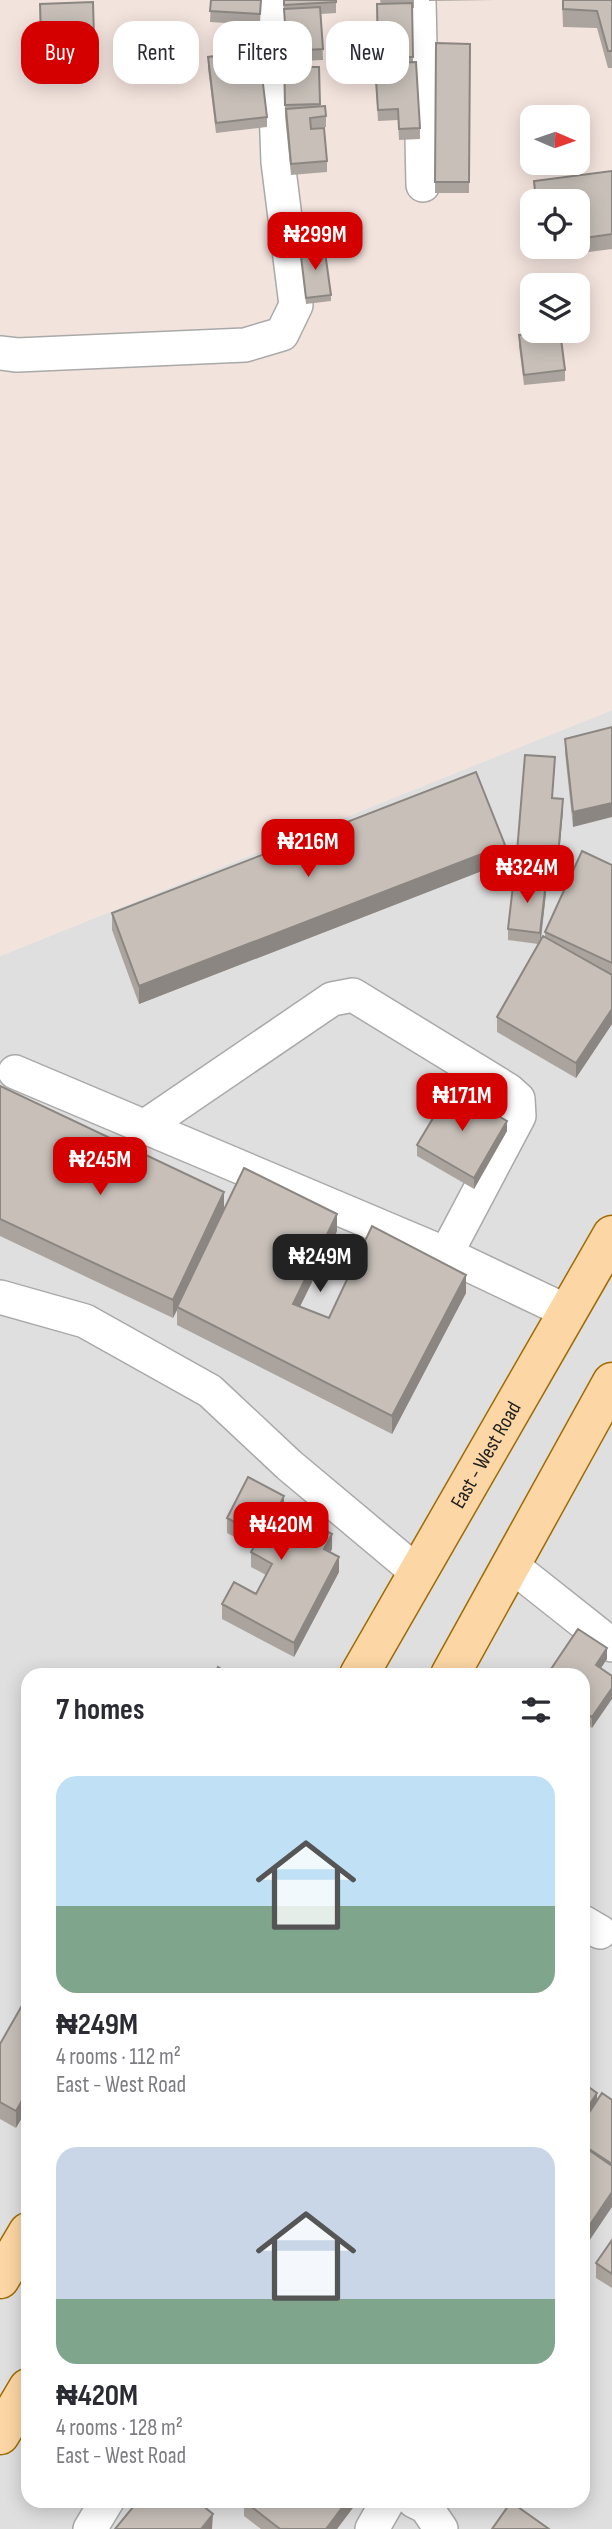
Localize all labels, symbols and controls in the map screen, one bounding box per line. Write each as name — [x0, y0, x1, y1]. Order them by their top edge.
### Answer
chip: Buy — [21, 21, 99, 84]
chip: Rent — [113, 21, 199, 84]
chip: Filters — [213, 21, 312, 84]
chip: New — [326, 21, 409, 84]
north arrow — [520, 105, 590, 175]
map controls — [520, 105, 590, 343]
button: locate — [520, 189, 590, 259]
pin: ₦299M — [266, 212, 364, 272]
text: ₦299M — [283, 221, 347, 249]
button: layers — [520, 273, 590, 343]
pin: ₦216M — [259, 820, 357, 879]
text: ₦216M — [277, 828, 339, 856]
pin: ₦324M — [478, 846, 576, 905]
text: ₦324M — [496, 854, 558, 882]
pin: ₦171M — [413, 1074, 511, 1133]
text: ₦171M — [432, 1082, 492, 1110]
pin: ₦245M — [51, 1138, 149, 1197]
text: ₦245M — [69, 1146, 131, 1174]
pin: ₦249M — [271, 1234, 369, 1294]
text: ₦249M — [289, 1243, 351, 1271]
street label: East - West Road — [445, 1397, 526, 1513]
pin: ₦420M — [232, 1502, 330, 1562]
text: ₦420M — [250, 1511, 312, 1539]
icon: filters — [517, 1691, 555, 1729]
text: 7 homes — [56, 1692, 144, 1728]
icon: home — [243, 1822, 369, 1948]
text: ₦249M — [56, 2007, 138, 2043]
text: 4 rooms · 112 m² — [56, 2043, 181, 2071]
text: East - West Road — [56, 2071, 186, 2099]
icon: home — [243, 2193, 369, 2319]
text: ₦420M — [56, 2378, 138, 2414]
text: 4 rooms · 128 m² — [56, 2414, 183, 2442]
text: East - West Road — [56, 2442, 186, 2470]

